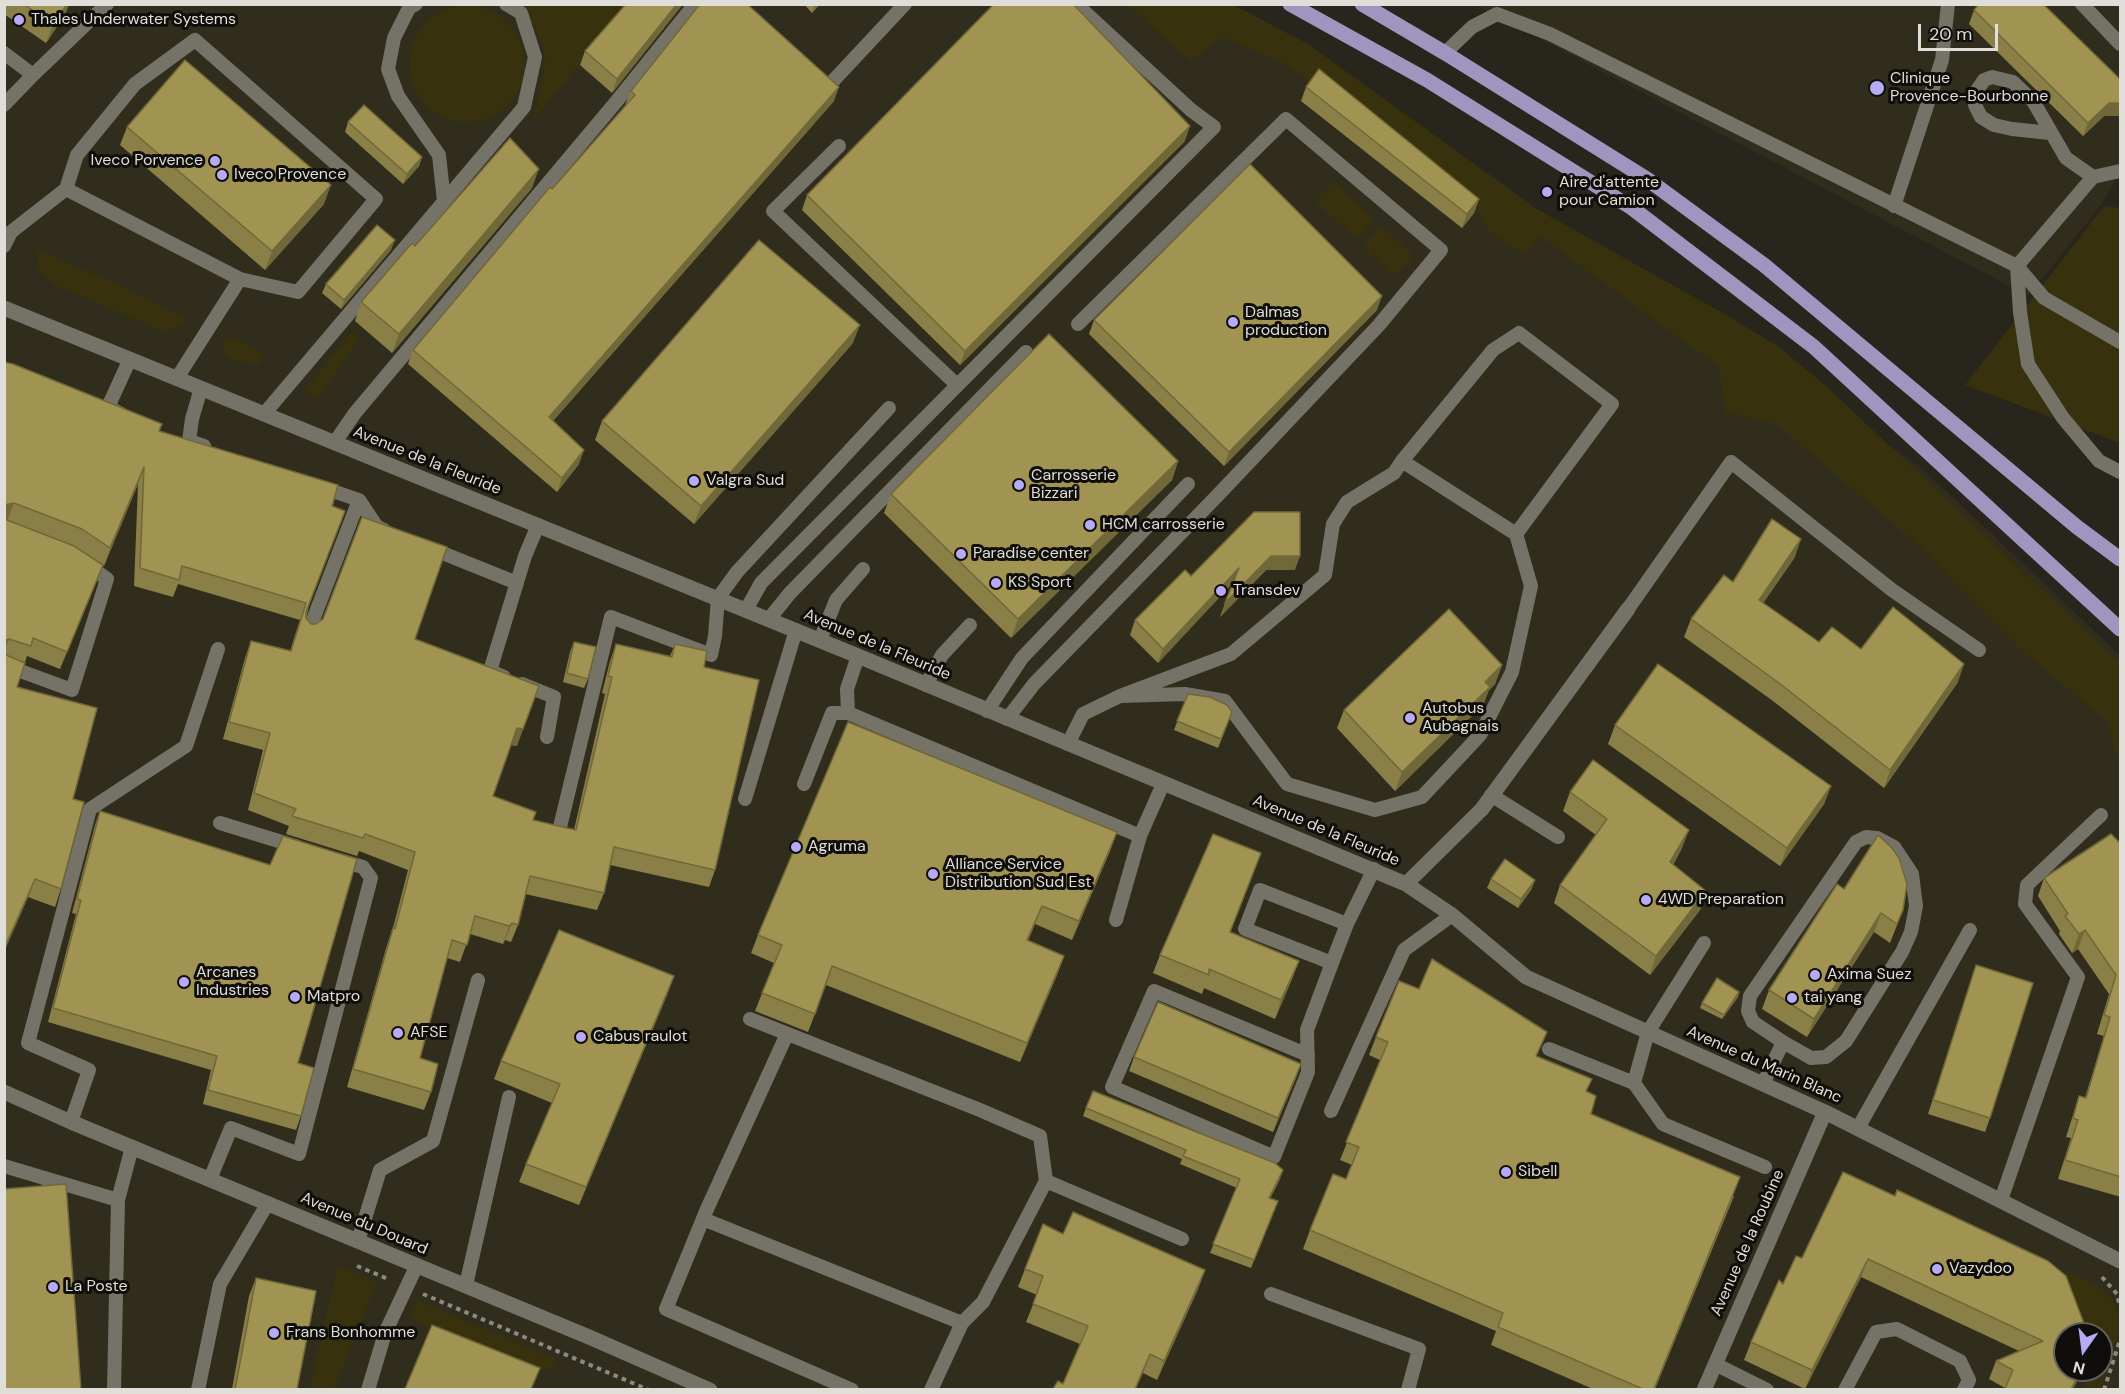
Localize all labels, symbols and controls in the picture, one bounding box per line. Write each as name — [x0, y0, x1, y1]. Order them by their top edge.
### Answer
place label: Thales Underwater Systems — [31, 10, 236, 30]
scale bar — [1921, 12, 2000, 50]
marker: Thales Underwater Systems — [12, 13, 26, 27]
text: 20 m — [1929, 22, 1972, 46]
place label: Clinique Provence-Bourbonne — [1890, 69, 2048, 107]
marker: Clinique Provence-Bourbonne — [1868, 79, 1886, 97]
place label: Iveco Porvence — [90, 151, 203, 171]
marker: Iveco Porvence — [208, 154, 222, 168]
place label: Iveco Provence — [234, 165, 346, 185]
marker: Iveco Provence — [215, 168, 229, 182]
place label: Aire d'attente pour Camion — [1559, 173, 1659, 211]
marker: Aire d'attente pour Camion — [1540, 185, 1554, 199]
place label: Dalmas production — [1245, 303, 1327, 341]
marker: Dalmas production — [1226, 315, 1240, 329]
street label: Avenue de la Fleuride — [350, 423, 504, 499]
place label: Carrosserie Bizzari — [1031, 466, 1116, 504]
place label: Valgra Sud — [706, 471, 784, 491]
marker: Valgra Sud — [687, 474, 701, 488]
marker: Carrosserie Bizzari — [1012, 478, 1026, 492]
place label: HCM carrosserie — [1102, 515, 1225, 535]
marker: HCM carrosserie — [1083, 518, 1097, 532]
place label: Paradise center — [973, 544, 1089, 564]
marker: Paradise center — [954, 547, 968, 561]
place label: KS Sport — [1008, 573, 1072, 593]
marker: KS Sport — [989, 576, 1003, 590]
place label: Transdev — [1233, 581, 1300, 601]
marker: Transdev — [1214, 584, 1228, 598]
street label: Avenue de la Fleuride — [801, 605, 953, 685]
place label: Autobus Aubagnais — [1422, 699, 1499, 737]
marker: Autobus Aubagnais — [1403, 711, 1417, 725]
street label: Avenue de la Fleuride — [1250, 791, 1402, 871]
place label: Agruma — [808, 837, 866, 857]
marker: Agruma — [789, 840, 803, 854]
place label: Alliance Service Distribution Sud Est — [945, 855, 1092, 893]
marker: Alliance Service Distribution Sud Est — [926, 867, 940, 881]
place label: 4WD Preparation — [1658, 890, 1784, 910]
marker: 4WD Preparation — [1639, 893, 1653, 907]
place label: Arcanes Industries — [196, 963, 269, 1001]
place label: Axima Suez — [1827, 965, 1911, 985]
marker: Axima Suez — [1808, 968, 1822, 982]
marker: Arcanes Industries — [177, 975, 191, 989]
place label: Matpro — [307, 987, 360, 1007]
place label: tai yang — [1804, 988, 1862, 1008]
marker: Matpro — [288, 990, 302, 1004]
marker: tai yang — [1785, 991, 1799, 1005]
street label: Avenue du Marin Blanc — [1683, 1022, 1845, 1108]
place label: AFSE — [410, 1023, 448, 1043]
marker: AFSE — [391, 1026, 405, 1040]
place label: Cabus raulot — [593, 1027, 687, 1047]
marker: Cabus raulot — [574, 1030, 588, 1044]
place label: Sibell — [1518, 1162, 1557, 1182]
marker: Sibell — [1499, 1165, 1513, 1179]
street label: Avenue de la Roubine — [1707, 1167, 1789, 1319]
street label: Avenue du Douard — [298, 1189, 430, 1259]
place label: Vazydoo — [1949, 1259, 2012, 1279]
marker: Vazydoo — [1930, 1262, 1944, 1276]
place label: La Poste — [65, 1277, 128, 1297]
marker: La Poste — [46, 1280, 60, 1294]
north arrow — [2053, 1322, 2113, 1382]
place label: Frans Bonhomme — [286, 1323, 415, 1343]
marker: Frans Bonhomme — [267, 1326, 281, 1340]
text: N — [2071, 1356, 2087, 1380]

